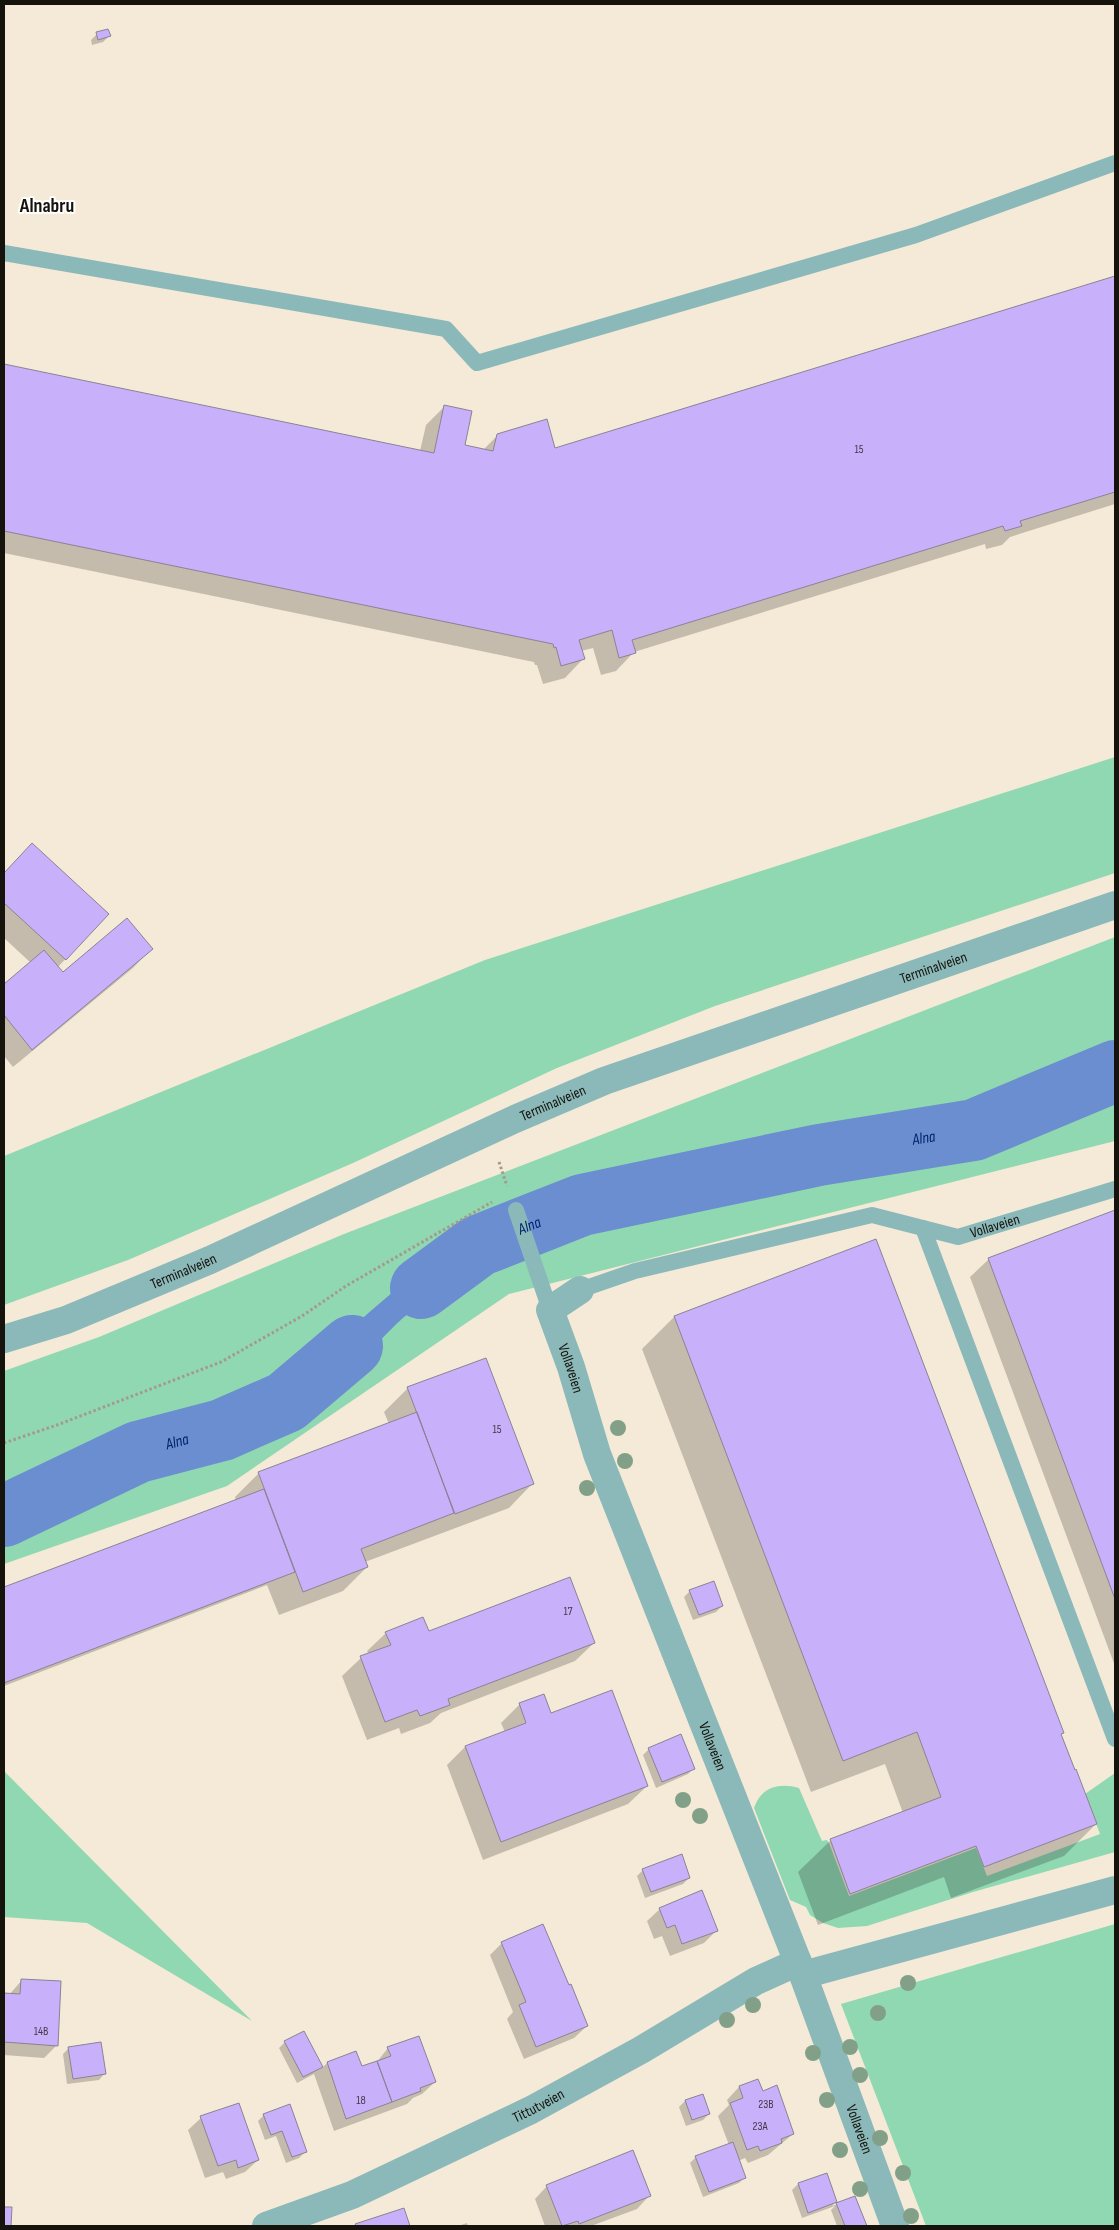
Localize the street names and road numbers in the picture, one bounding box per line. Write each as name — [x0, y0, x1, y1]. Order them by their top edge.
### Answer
street label: Terminalveien — [897, 947, 969, 988]
street label: Terminalveien — [517, 1080, 589, 1125]
street label: Vollaveien — [968, 1209, 1022, 1242]
street label: Terminalveien — [147, 1249, 220, 1293]
street label: Vollaveien — [554, 1341, 588, 1395]
street label: Vollaveien — [694, 1719, 731, 1773]
street label: Tittutveien — [509, 2084, 567, 2127]
street label: Vollaveien — [842, 2102, 877, 2156]

